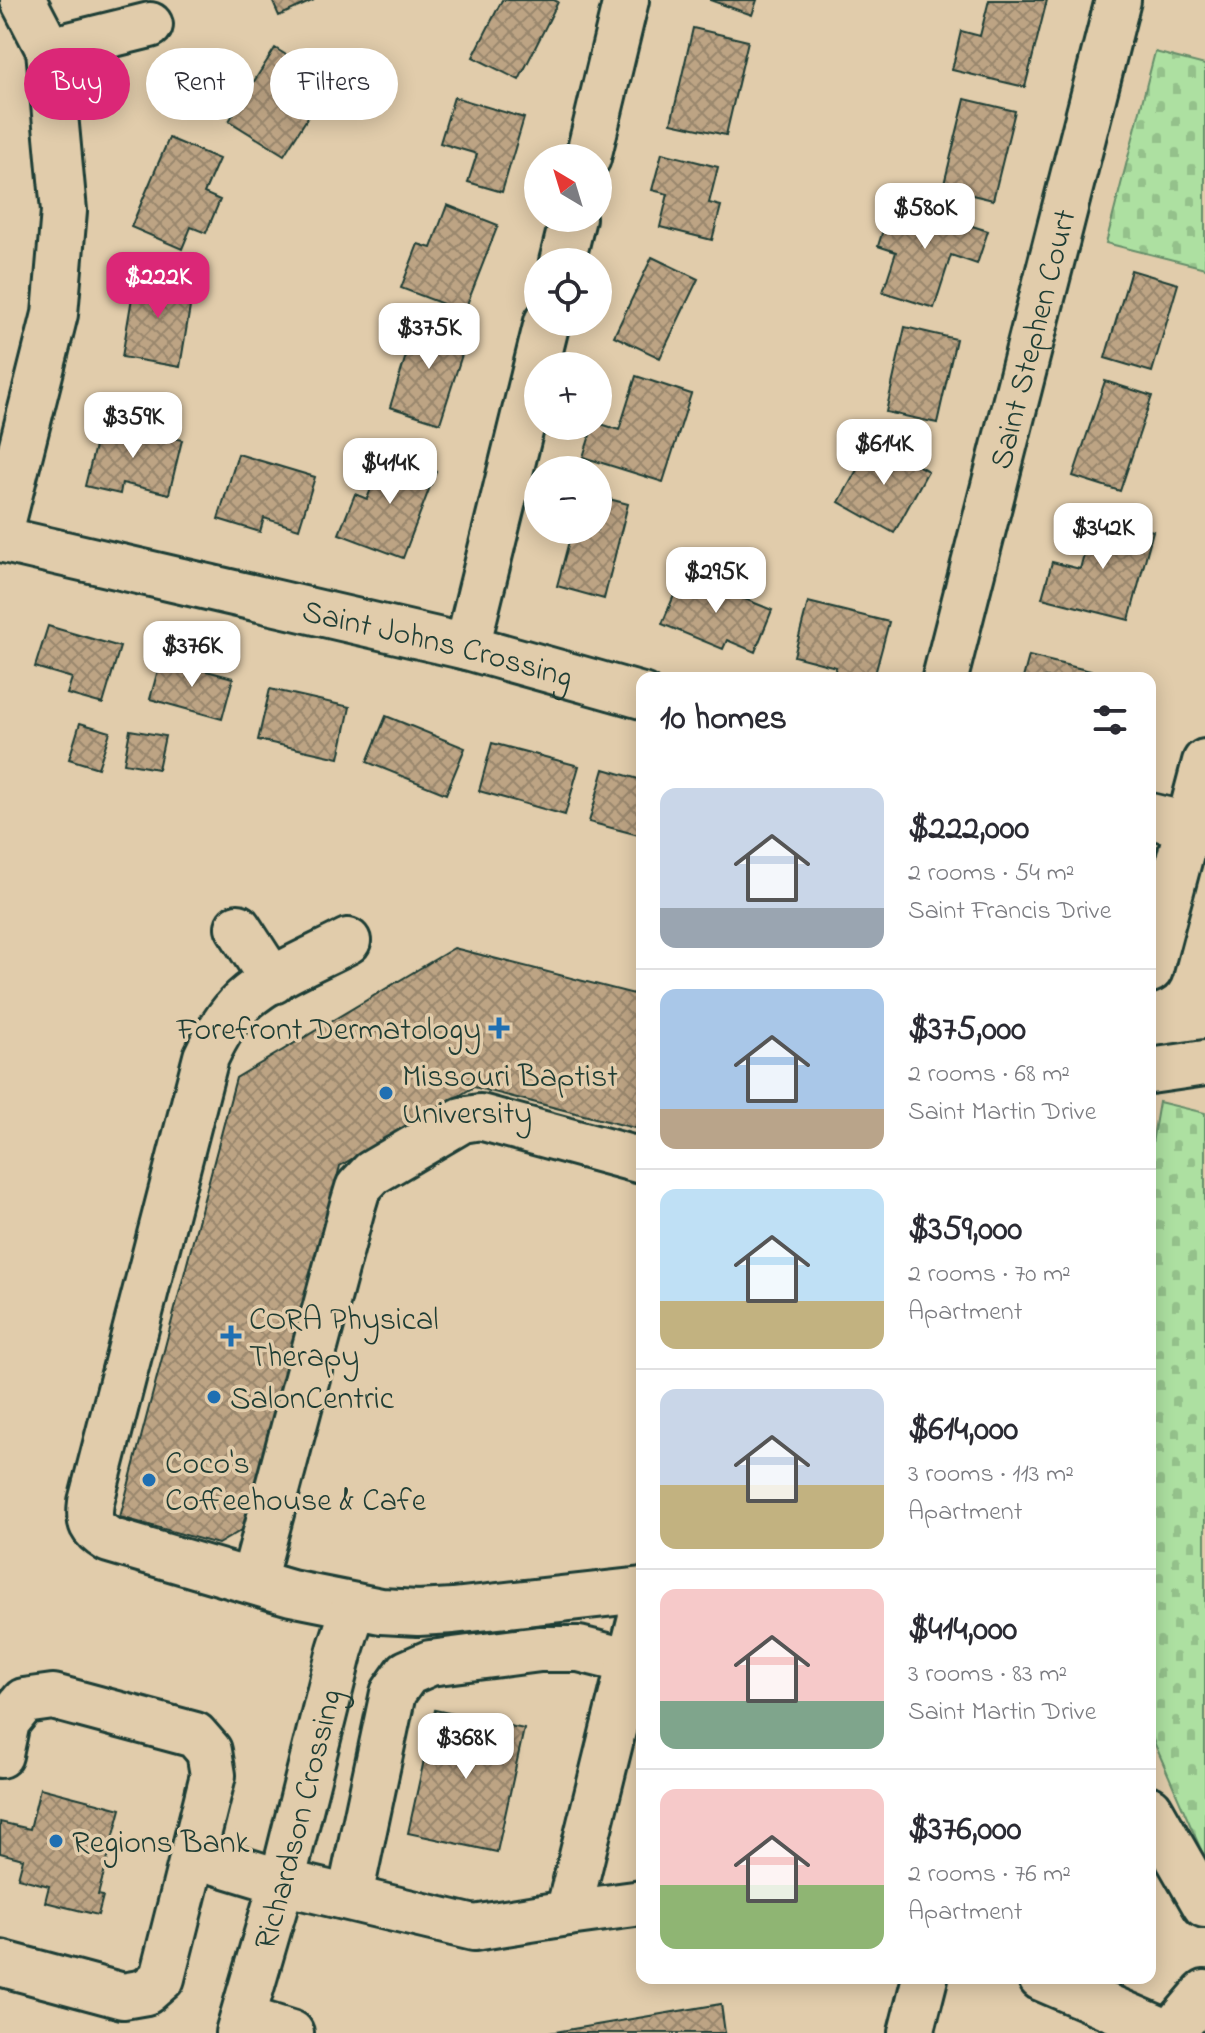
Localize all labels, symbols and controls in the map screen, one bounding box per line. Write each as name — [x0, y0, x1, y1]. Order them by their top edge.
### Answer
chip: Buy — [24, 48, 130, 120]
chip: Rent — [146, 48, 254, 120]
chip: Filters — [270, 48, 398, 120]
north arrow — [524, 144, 612, 232]
map controls — [524, 144, 612, 544]
pin: $580K — [869, 183, 981, 251]
text: $580K — [893, 190, 957, 228]
street label: Saint Stephen Court — [979, 204, 1091, 475]
button: locate — [524, 248, 612, 336]
pin: $222K — [102, 252, 214, 320]
text: $222K — [124, 259, 192, 297]
pin: $375K — [373, 303, 485, 371]
text: $375K — [397, 310, 461, 348]
button: + — [524, 352, 612, 440]
pin: $359K — [77, 392, 189, 460]
text: $359K — [102, 399, 164, 437]
pin: $614K — [828, 419, 940, 487]
text: $614K — [855, 426, 913, 464]
pin: $414K — [334, 438, 446, 506]
text: $414K — [361, 445, 419, 483]
button: − — [524, 456, 612, 544]
pin: $342K — [1047, 503, 1159, 571]
text: $342K — [1072, 510, 1134, 548]
pin: $295K — [660, 547, 772, 615]
text: $295K — [684, 554, 748, 592]
street label: Saint Johns Crossing — [297, 590, 578, 702]
pin: $376K — [136, 621, 248, 689]
text: $376K — [161, 628, 223, 666]
text: 10 homes — [660, 695, 787, 745]
icon: filters — [1088, 698, 1132, 742]
text: $222,000 — [908, 805, 1029, 855]
icon: home — [724, 820, 820, 916]
text: 2 rooms · 54 m² — [908, 855, 1074, 893]
text: Saint Francis Drive — [908, 893, 1111, 931]
text: $375,000 — [908, 1006, 1026, 1056]
place label: Forefront Dermatology — [176, 1008, 481, 1055]
marker: Forefront Dermatology — [488, 1017, 510, 1039]
icon: home — [724, 1021, 820, 1117]
place label: Missouri Baptist University — [402, 1055, 618, 1139]
text: 2 rooms · 68 m² — [908, 1056, 1070, 1094]
marker: Missouri Baptist University — [377, 1084, 395, 1102]
text: Saint Martin Drive — [908, 1094, 1096, 1132]
text: $359,000 — [908, 1206, 1022, 1256]
icon: home — [724, 1221, 820, 1317]
text: 2 rooms · 70 m² — [908, 1256, 1071, 1294]
text: Apartment — [908, 1294, 1022, 1332]
place label: CORA Physical Therapy — [249, 1298, 439, 1382]
marker: CORA Physical Therapy — [220, 1325, 242, 1347]
place label: SalonCentric — [230, 1377, 395, 1424]
marker: SalonCentric — [205, 1388, 223, 1406]
text: $614,000 — [908, 1406, 1018, 1456]
icon: home — [724, 1421, 820, 1517]
place label: Coco's Coffeehouse & Cafe — [165, 1442, 427, 1526]
text: 3 rooms · 113 m² — [908, 1456, 1074, 1494]
marker: Coco's Coffeehouse & Cafe — [140, 1471, 158, 1489]
text: Apartment — [908, 1494, 1022, 1532]
text: $414,000 — [908, 1606, 1017, 1656]
icon: home — [724, 1621, 820, 1717]
text: 3 rooms · 83 m² — [908, 1656, 1067, 1694]
street label: Richardson Crossing — [243, 1685, 356, 1956]
text: Saint Martin Drive — [908, 1694, 1096, 1732]
pin: $368K — [410, 1713, 522, 1781]
text: $368K — [436, 1720, 496, 1758]
text: $376,000 — [908, 1806, 1022, 1856]
place label: Regions Bank — [72, 1821, 250, 1868]
icon: home — [724, 1821, 820, 1917]
marker: Regions Bank — [47, 1832, 65, 1850]
text: 2 rooms · 76 m² — [908, 1856, 1071, 1894]
text: Apartment — [908, 1894, 1022, 1932]

